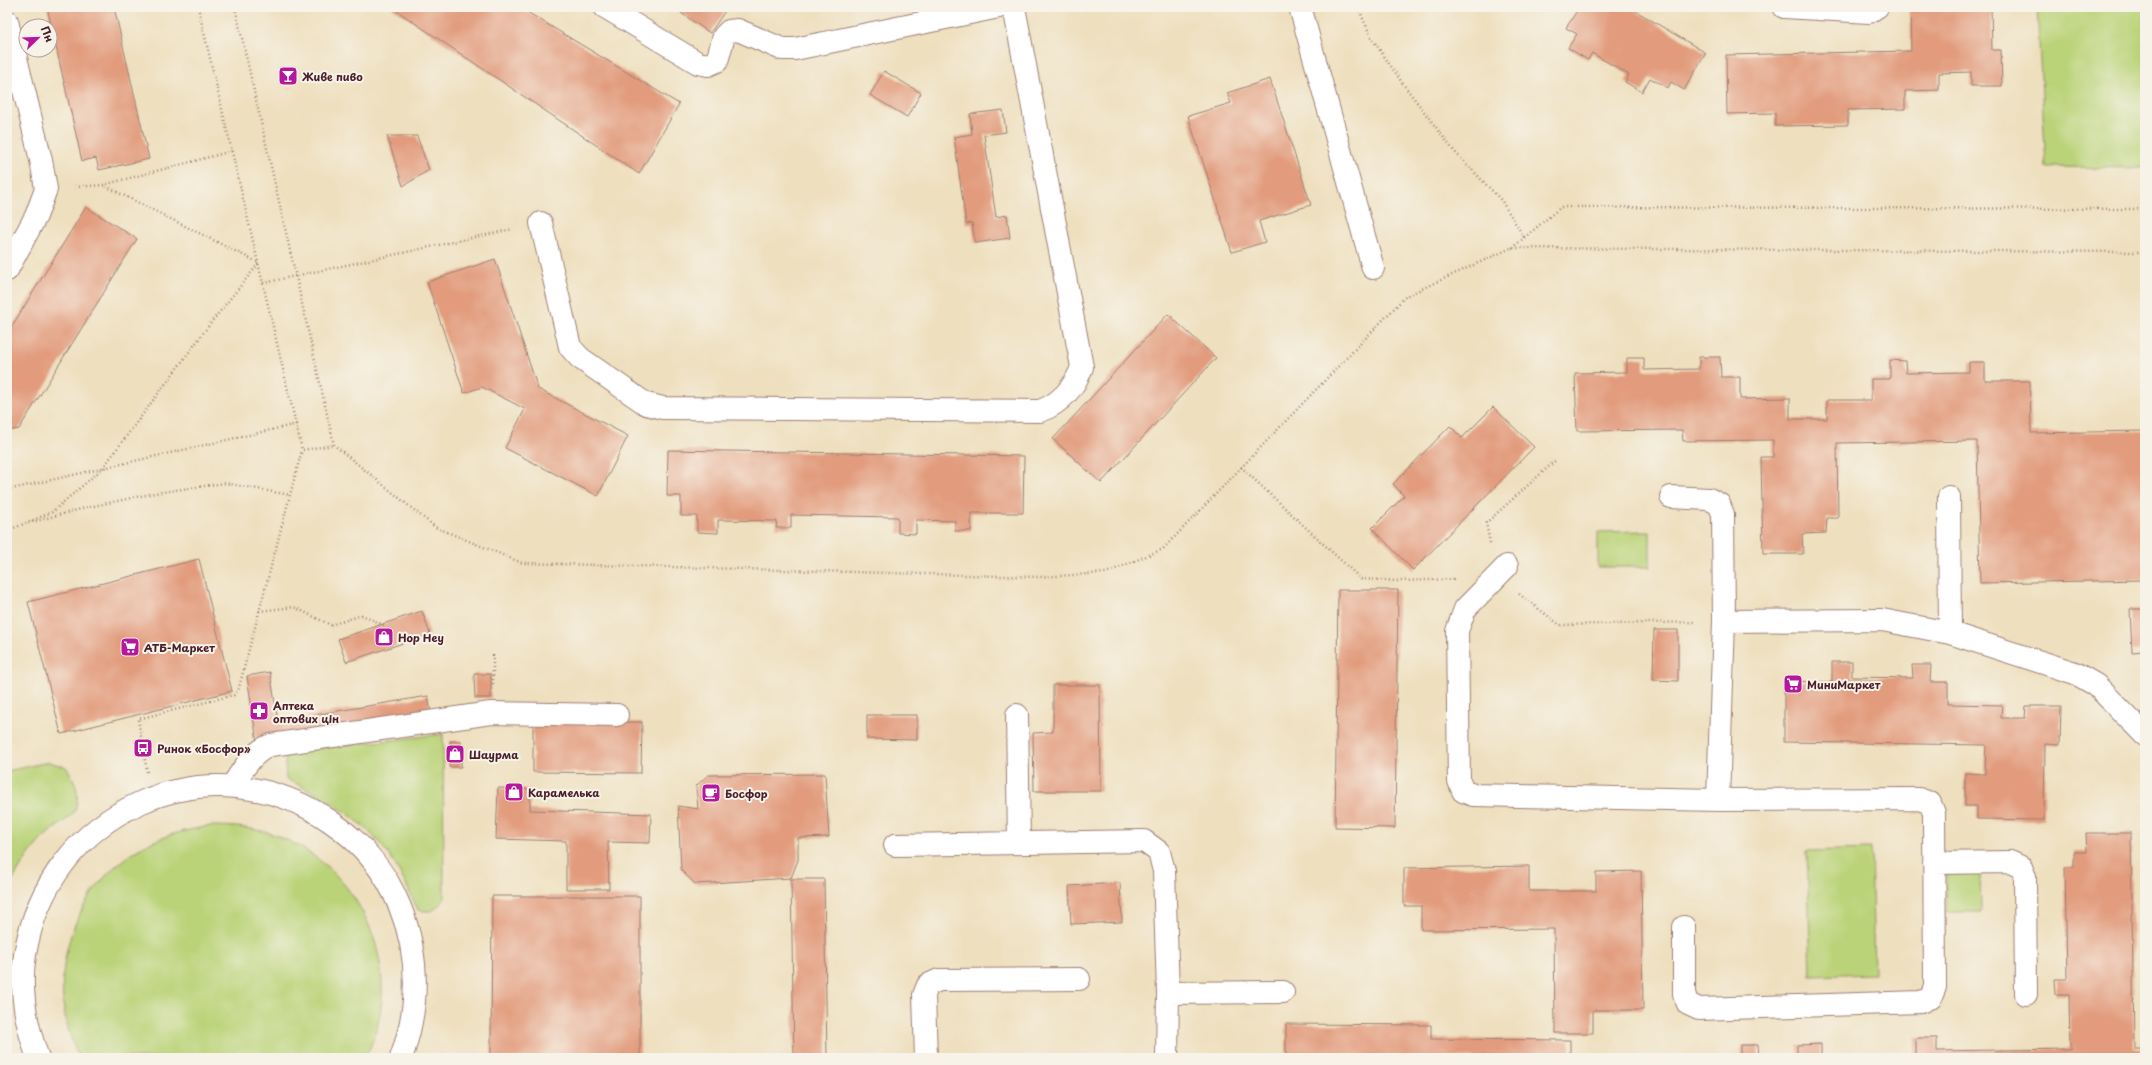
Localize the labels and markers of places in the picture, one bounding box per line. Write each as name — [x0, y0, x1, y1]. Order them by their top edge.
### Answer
bar icon: Живе пиво — [277, 65, 299, 87]
place label: Живе пиво — [302, 68, 363, 85]
shop icon: Hop Hey — [373, 626, 395, 648]
place label: Hop Hey — [398, 629, 444, 646]
supermarket icon: АТБ-Маркет — [119, 636, 141, 658]
place label: АТБ-Маркет — [144, 639, 215, 656]
supermarket icon: МиниМаркет — [1782, 673, 1804, 695]
place label: МиниМаркет — [1807, 676, 1881, 693]
place label: Аптека оптових цін — [273, 697, 339, 727]
pharmacy icon: Аптека оптових цін — [248, 700, 270, 722]
bus stop icon: Ринок «Босфор» — [132, 737, 154, 759]
place label: Ринок «Босфор» — [157, 740, 251, 757]
shop icon: Шаурма — [444, 743, 466, 765]
place label: Шаурма — [469, 746, 519, 763]
shop icon: Карамелька — [503, 781, 525, 803]
cafe icon: Босфор — [700, 782, 722, 804]
place label: Карамелька — [528, 784, 600, 801]
place label: Босфор — [725, 785, 768, 802]

